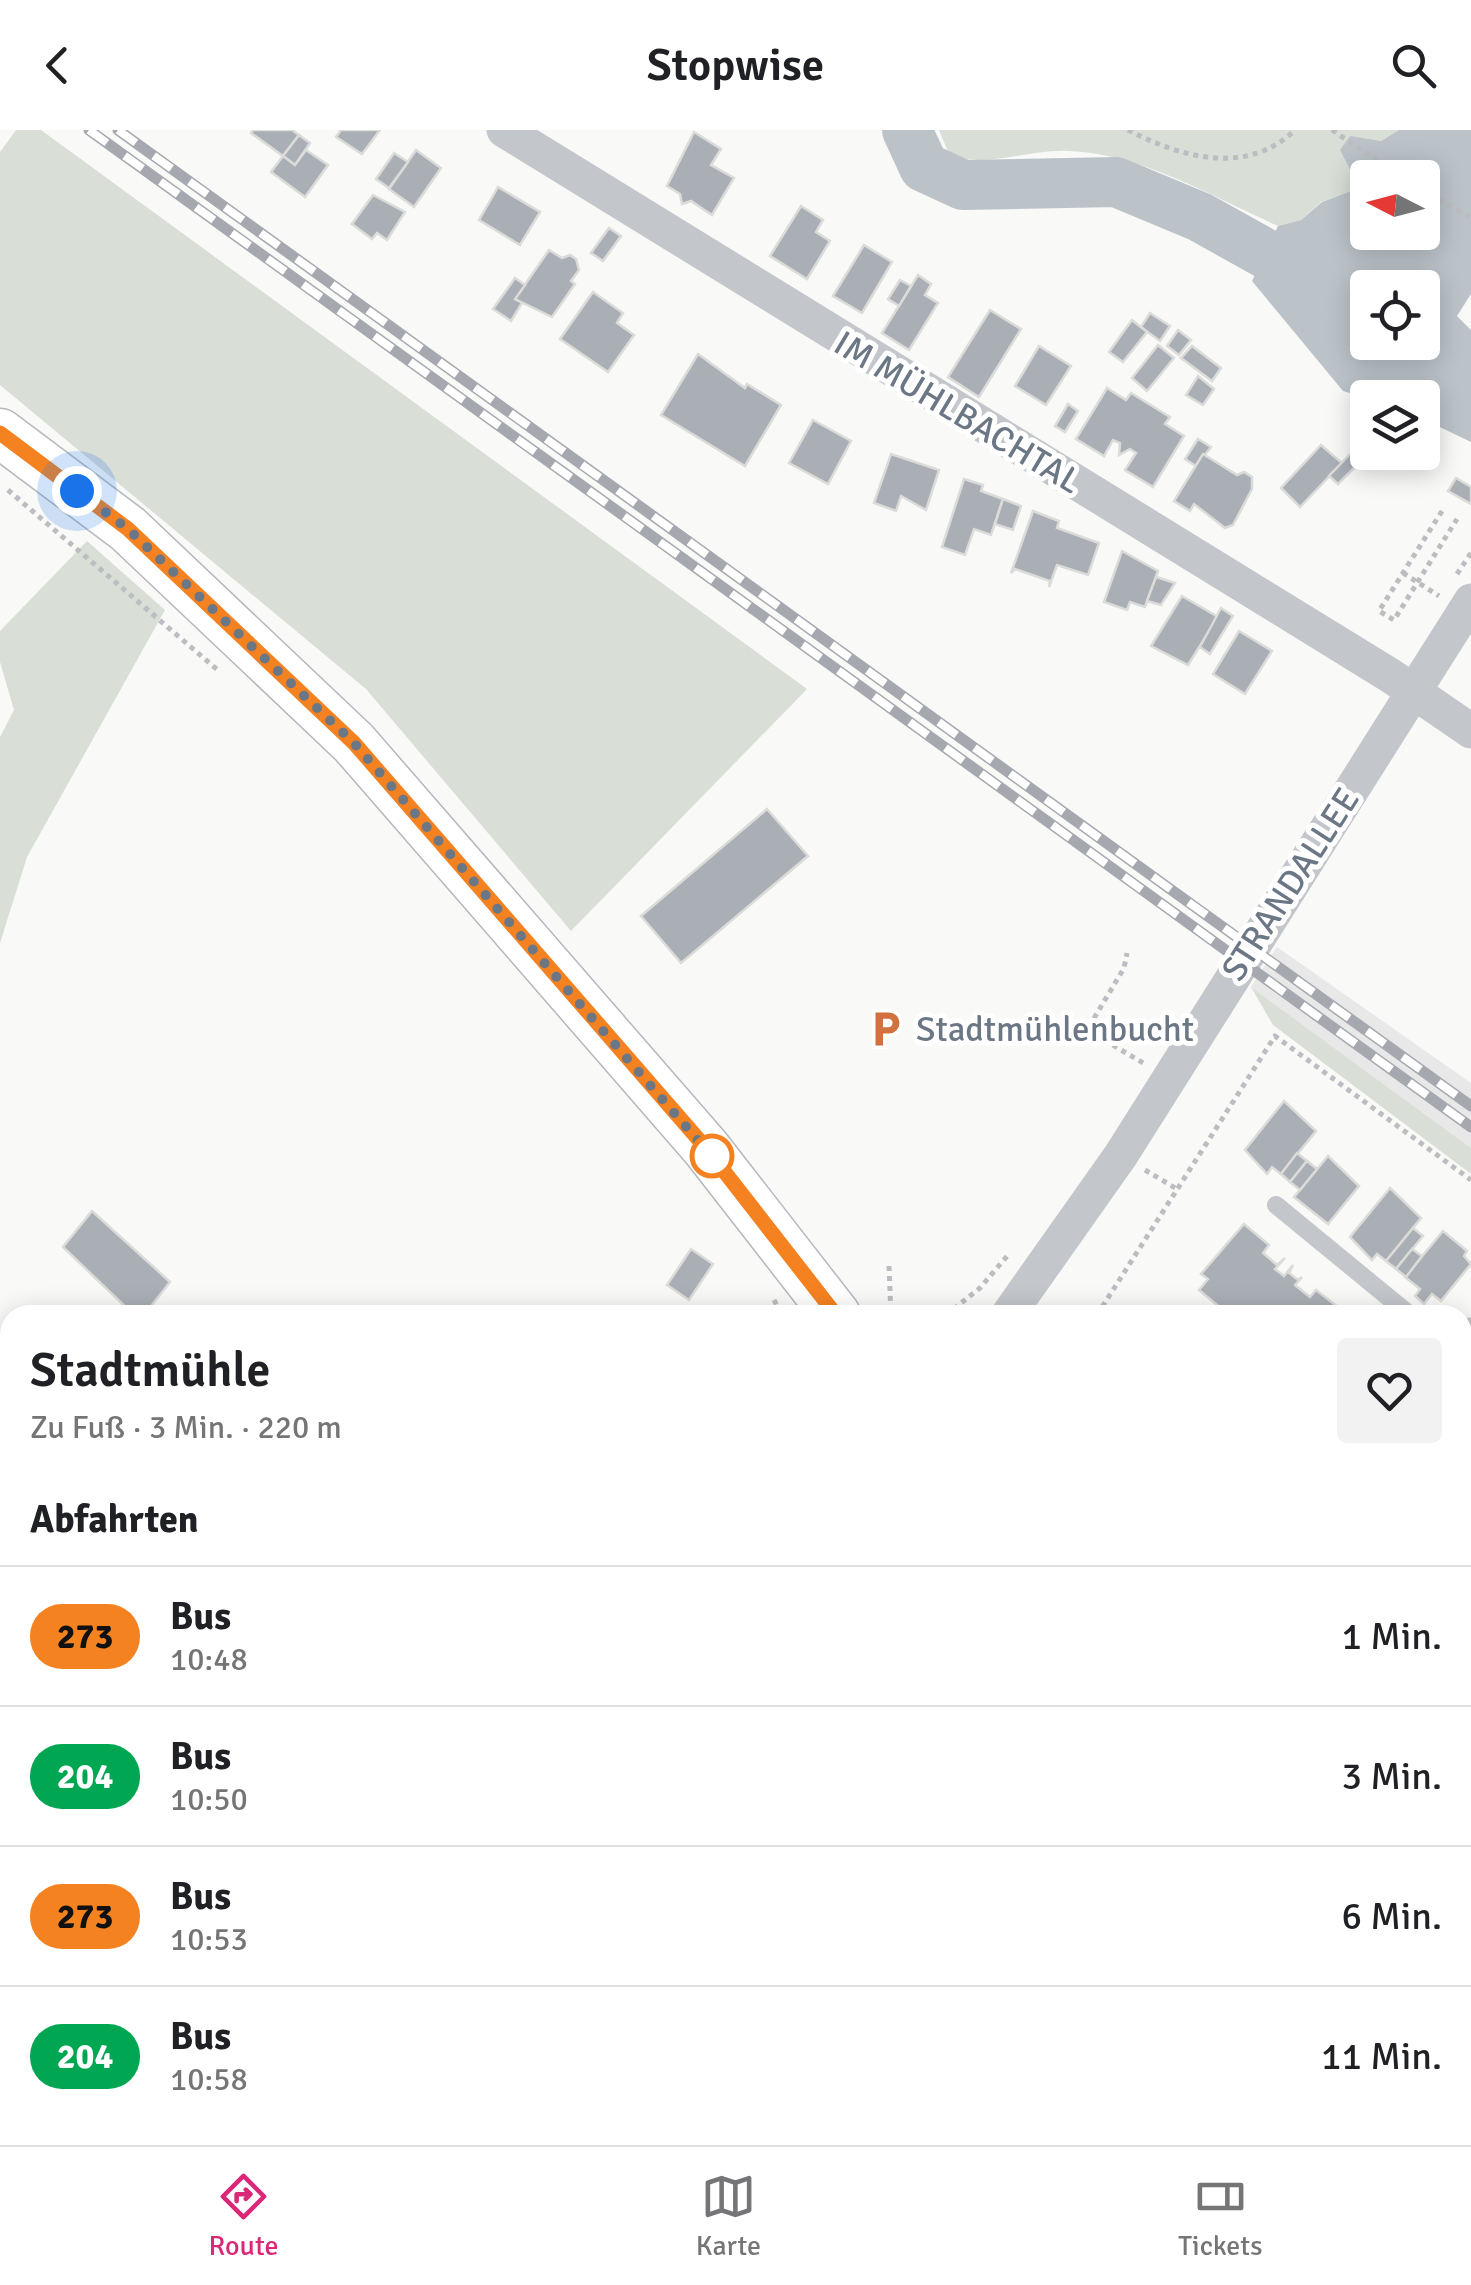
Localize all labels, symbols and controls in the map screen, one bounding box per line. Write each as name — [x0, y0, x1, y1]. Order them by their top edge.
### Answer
icon: back — [30, 38, 85, 93]
text: Stopwise — [647, 38, 824, 93]
icon: search — [1386, 38, 1441, 93]
north arrow — [1350, 160, 1440, 250]
map controls — [1350, 160, 1440, 470]
button: locate — [1350, 270, 1440, 360]
street label: IM MÜHLBACHTAL — [826, 322, 1089, 503]
button: layers — [1350, 380, 1440, 470]
your location — [52, 466, 102, 516]
street label: STRANDALLEE — [1212, 780, 1369, 989]
parking icon: Stadtmühlenbucht — [865, 1008, 907, 1050]
place label: Stadtmühlenbucht — [916, 1008, 1194, 1051]
unlabelled marker — [691, 1135, 733, 1177]
button: heart — [1337, 1338, 1442, 1443]
text: Stadtmühle — [30, 1341, 270, 1400]
text: Zu Fuß · 3 Min. · 220 m — [30, 1408, 342, 1447]
text: Abfahrten — [30, 1496, 199, 1543]
text: Bus — [170, 1593, 231, 1640]
text: 1 Min. — [1341, 1613, 1442, 1660]
text: 273 — [57, 1615, 113, 1658]
text: 10:48 — [170, 1640, 248, 1679]
text: Bus — [170, 1733, 231, 1780]
text: 3 Min. — [1341, 1753, 1442, 1800]
text: 204 — [57, 1755, 113, 1798]
text: 10:50 — [170, 1780, 248, 1819]
text: Bus — [170, 1873, 231, 1920]
text: 6 Min. — [1341, 1893, 1442, 1940]
text: 273 — [57, 1895, 113, 1938]
text: 10:53 — [170, 1920, 248, 1959]
text: Bus — [170, 2013, 231, 2060]
text: 11 Min. — [1321, 2033, 1442, 2080]
text: 204 — [57, 2035, 113, 2078]
text: 10:58 — [170, 2060, 248, 2099]
tab: Route — [209, 2169, 279, 2263]
tab: Karte — [696, 2169, 761, 2263]
tab: Tickets — [1178, 2169, 1262, 2263]

